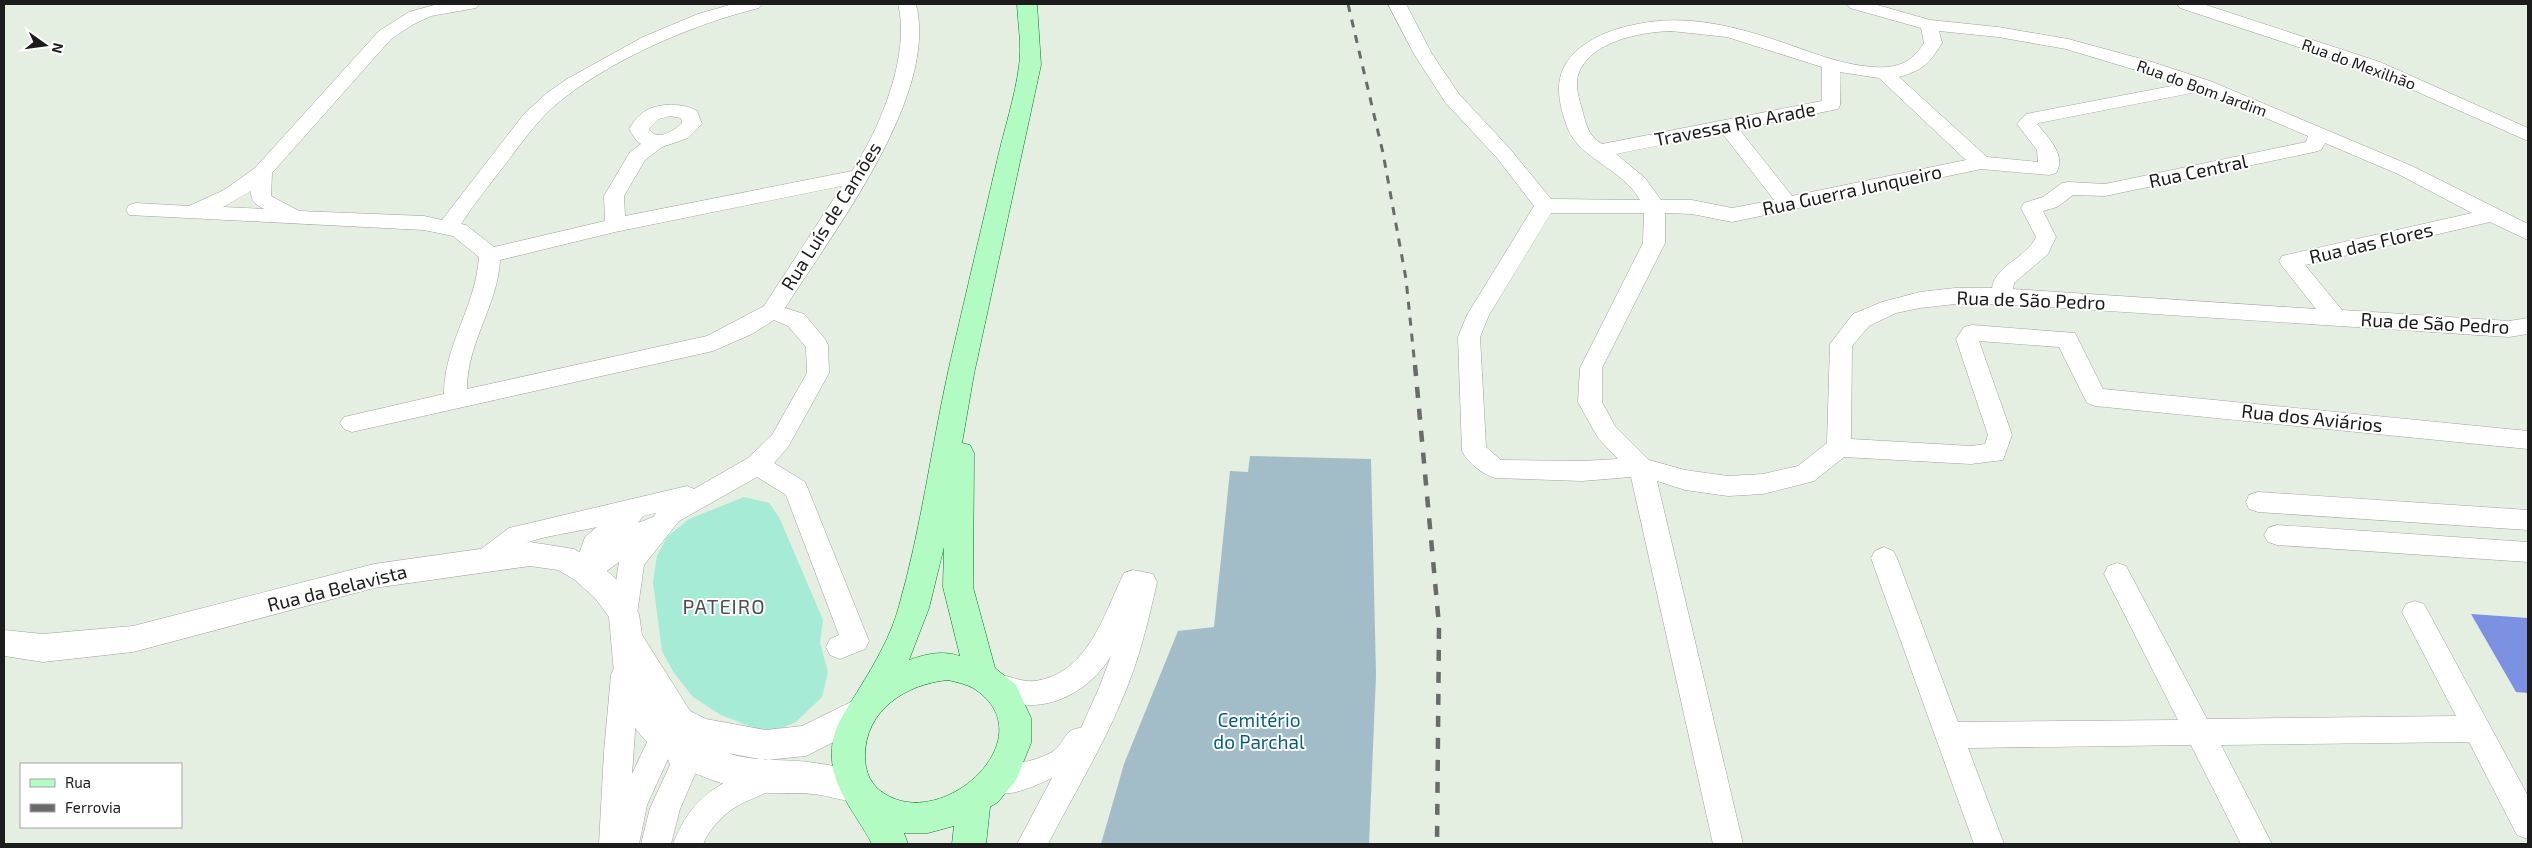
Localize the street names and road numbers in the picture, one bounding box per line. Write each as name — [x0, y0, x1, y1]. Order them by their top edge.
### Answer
street label: Rua do Mexilhão — [2299, 34, 2419, 93]
street label: Rua do Bom Jardim — [2135, 55, 2270, 120]
street label: Travessa Rio Arade — [1652, 97, 1817, 150]
street label: Rua Luís de Camões — [776, 137, 885, 294]
street label: Rua Central — [2146, 149, 2250, 192]
street label: Rua Guerra Junqueiro — [1760, 159, 1944, 220]
street label: Rua das Flores — [2307, 217, 2435, 268]
street label: Rua de São Pedro — [1956, 285, 2106, 314]
street label: Rua de São Pedro — [2360, 307, 2510, 338]
street label: Rua dos Aviários — [2240, 399, 2384, 436]
street label: Rua da Belavista — [265, 559, 409, 616]

